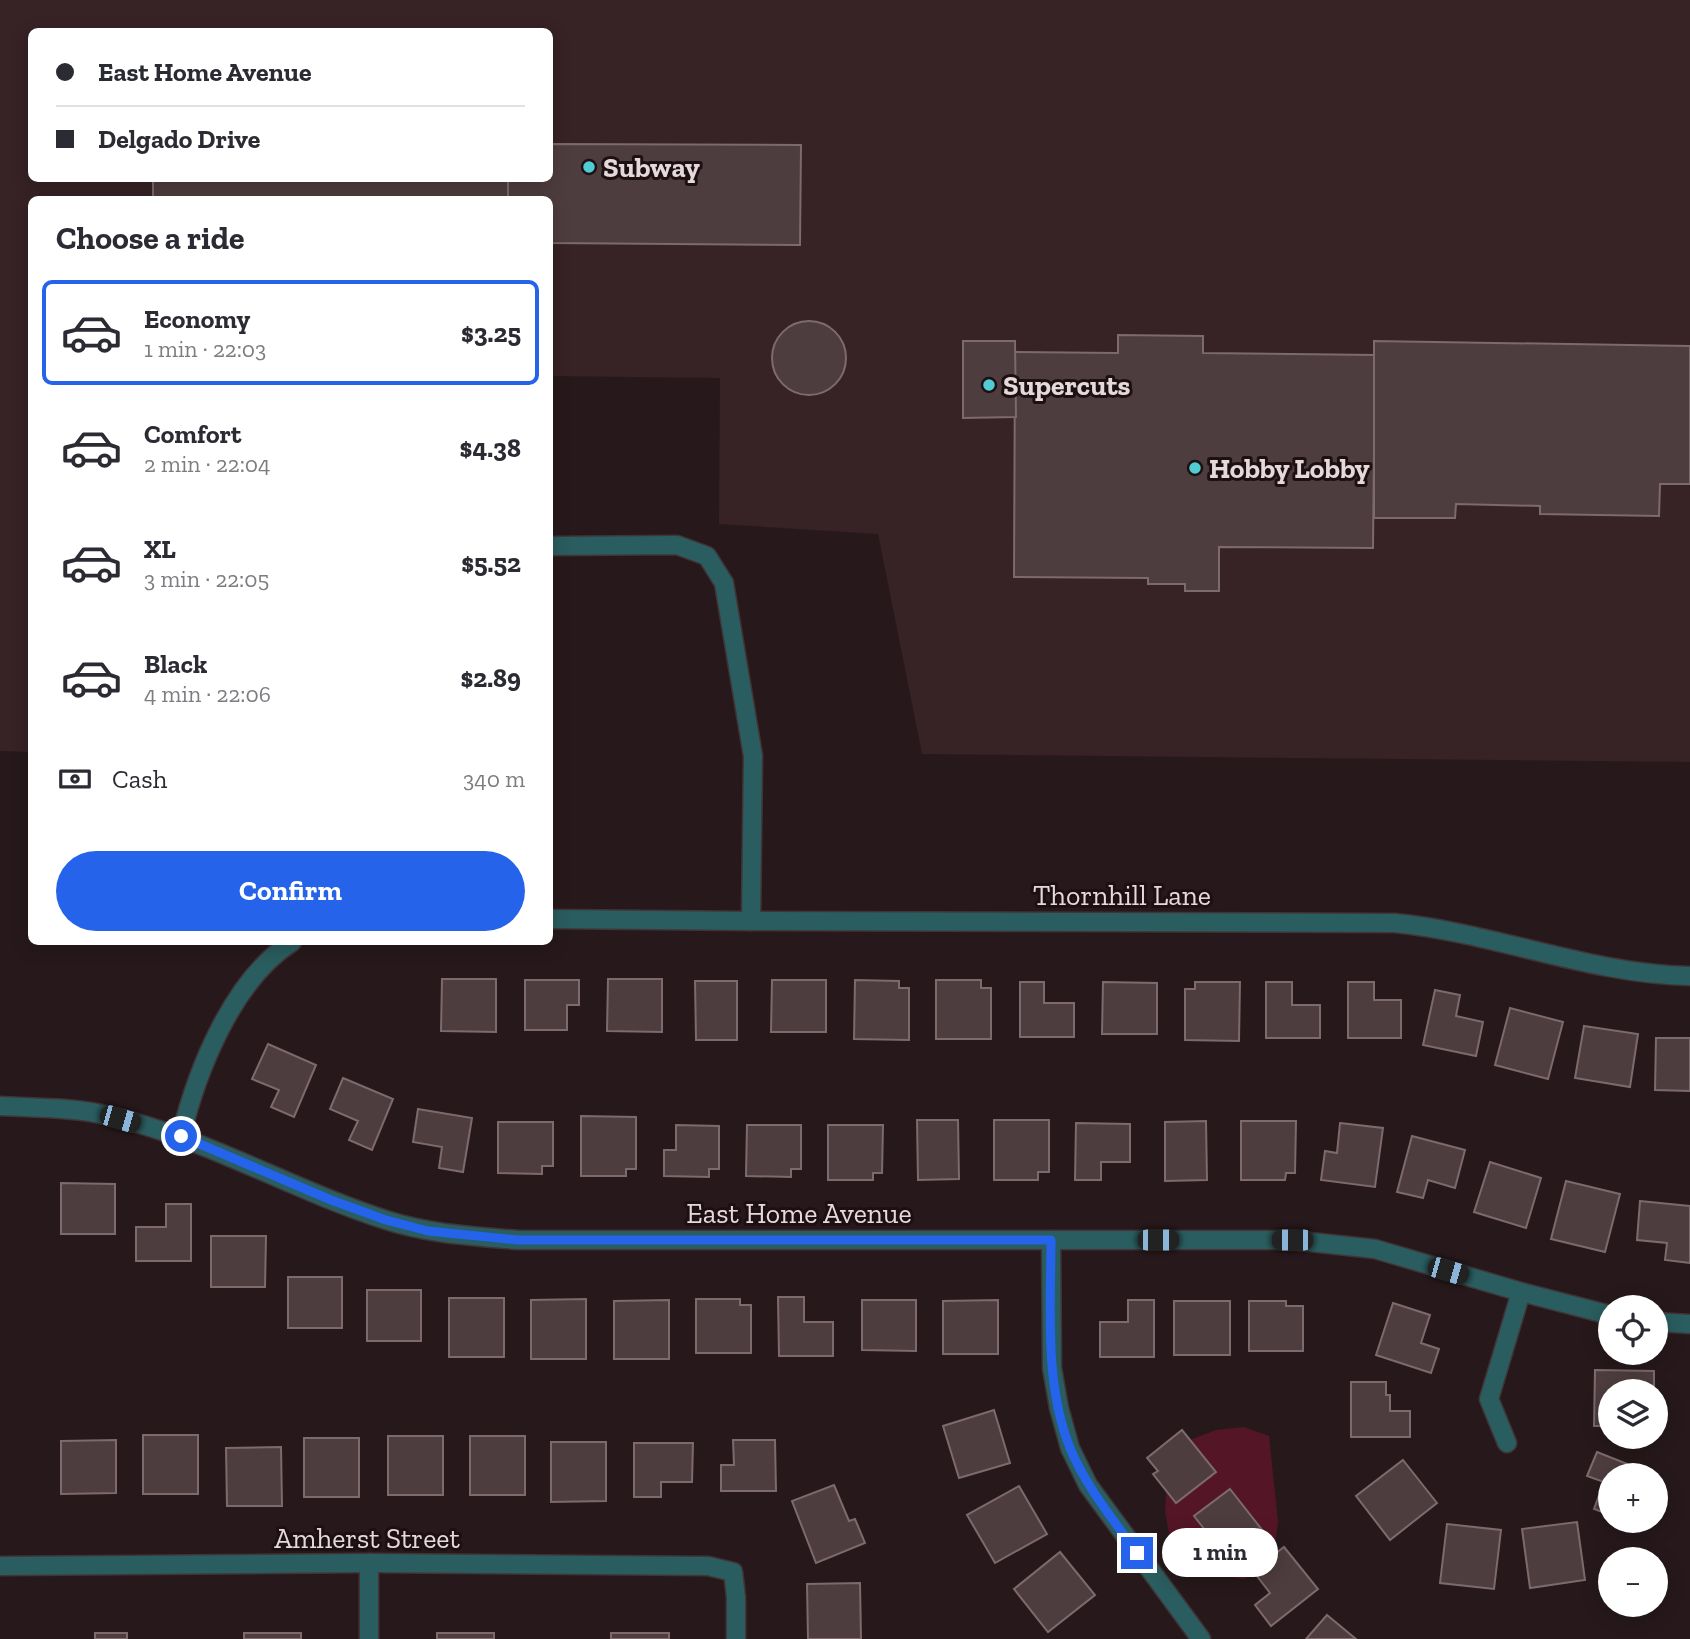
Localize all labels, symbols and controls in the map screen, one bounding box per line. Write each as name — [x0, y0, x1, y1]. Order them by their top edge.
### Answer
text: East Home Avenue — [98, 56, 312, 88]
text: Delgado Drive — [98, 123, 260, 155]
place label: Subway — [603, 151, 700, 184]
marker: Subway — [581, 159, 597, 175]
text: Choose a ride — [56, 219, 244, 257]
icon: car — [60, 301, 123, 364]
text: Economy — [144, 303, 250, 335]
text: $3.25 — [461, 317, 521, 349]
text: 1 min · 22:03 — [144, 335, 266, 363]
place label: Supercuts — [1003, 369, 1131, 402]
marker: Supercuts — [981, 377, 997, 393]
icon: car — [60, 416, 123, 479]
text: Comfort — [144, 418, 241, 450]
text: $4.38 — [460, 432, 521, 464]
text: 2 min · 22:04 — [144, 450, 271, 478]
place label: Hobby Lobby — [1209, 452, 1370, 485]
marker: Hobby Lobby — [1187, 460, 1203, 476]
icon: car — [60, 531, 123, 594]
text: XL — [144, 533, 176, 565]
text: $5.52 — [461, 547, 521, 579]
text: 3 min · 22:05 — [144, 565, 269, 593]
icon: car — [60, 646, 123, 709]
text: Black — [144, 648, 207, 680]
text: $2.89 — [460, 662, 521, 694]
text: 4 min · 22:06 — [144, 680, 271, 708]
icon: cash — [56, 760, 94, 798]
text: Cash — [112, 763, 167, 795]
text: 340 m — [463, 765, 525, 793]
button: Confirm — [56, 851, 525, 931]
street label: Thornhill Lane — [1033, 879, 1211, 912]
car — [97, 1103, 144, 1135]
route start — [165, 1120, 197, 1152]
street label: East Home Avenue — [686, 1197, 912, 1230]
car — [1138, 1230, 1180, 1251]
car — [1272, 1230, 1314, 1251]
car — [1425, 1255, 1472, 1287]
map controls — [1598, 1295, 1668, 1617]
button: locate — [1598, 1295, 1668, 1365]
button: layers — [1598, 1379, 1668, 1449]
button: + — [1598, 1463, 1668, 1533]
street label: Amherst Street — [274, 1522, 460, 1555]
callout: 1 min — [1162, 1528, 1277, 1578]
route end — [1121, 1537, 1153, 1569]
text: 1 min — [1193, 1538, 1247, 1566]
button: − — [1598, 1547, 1668, 1617]

